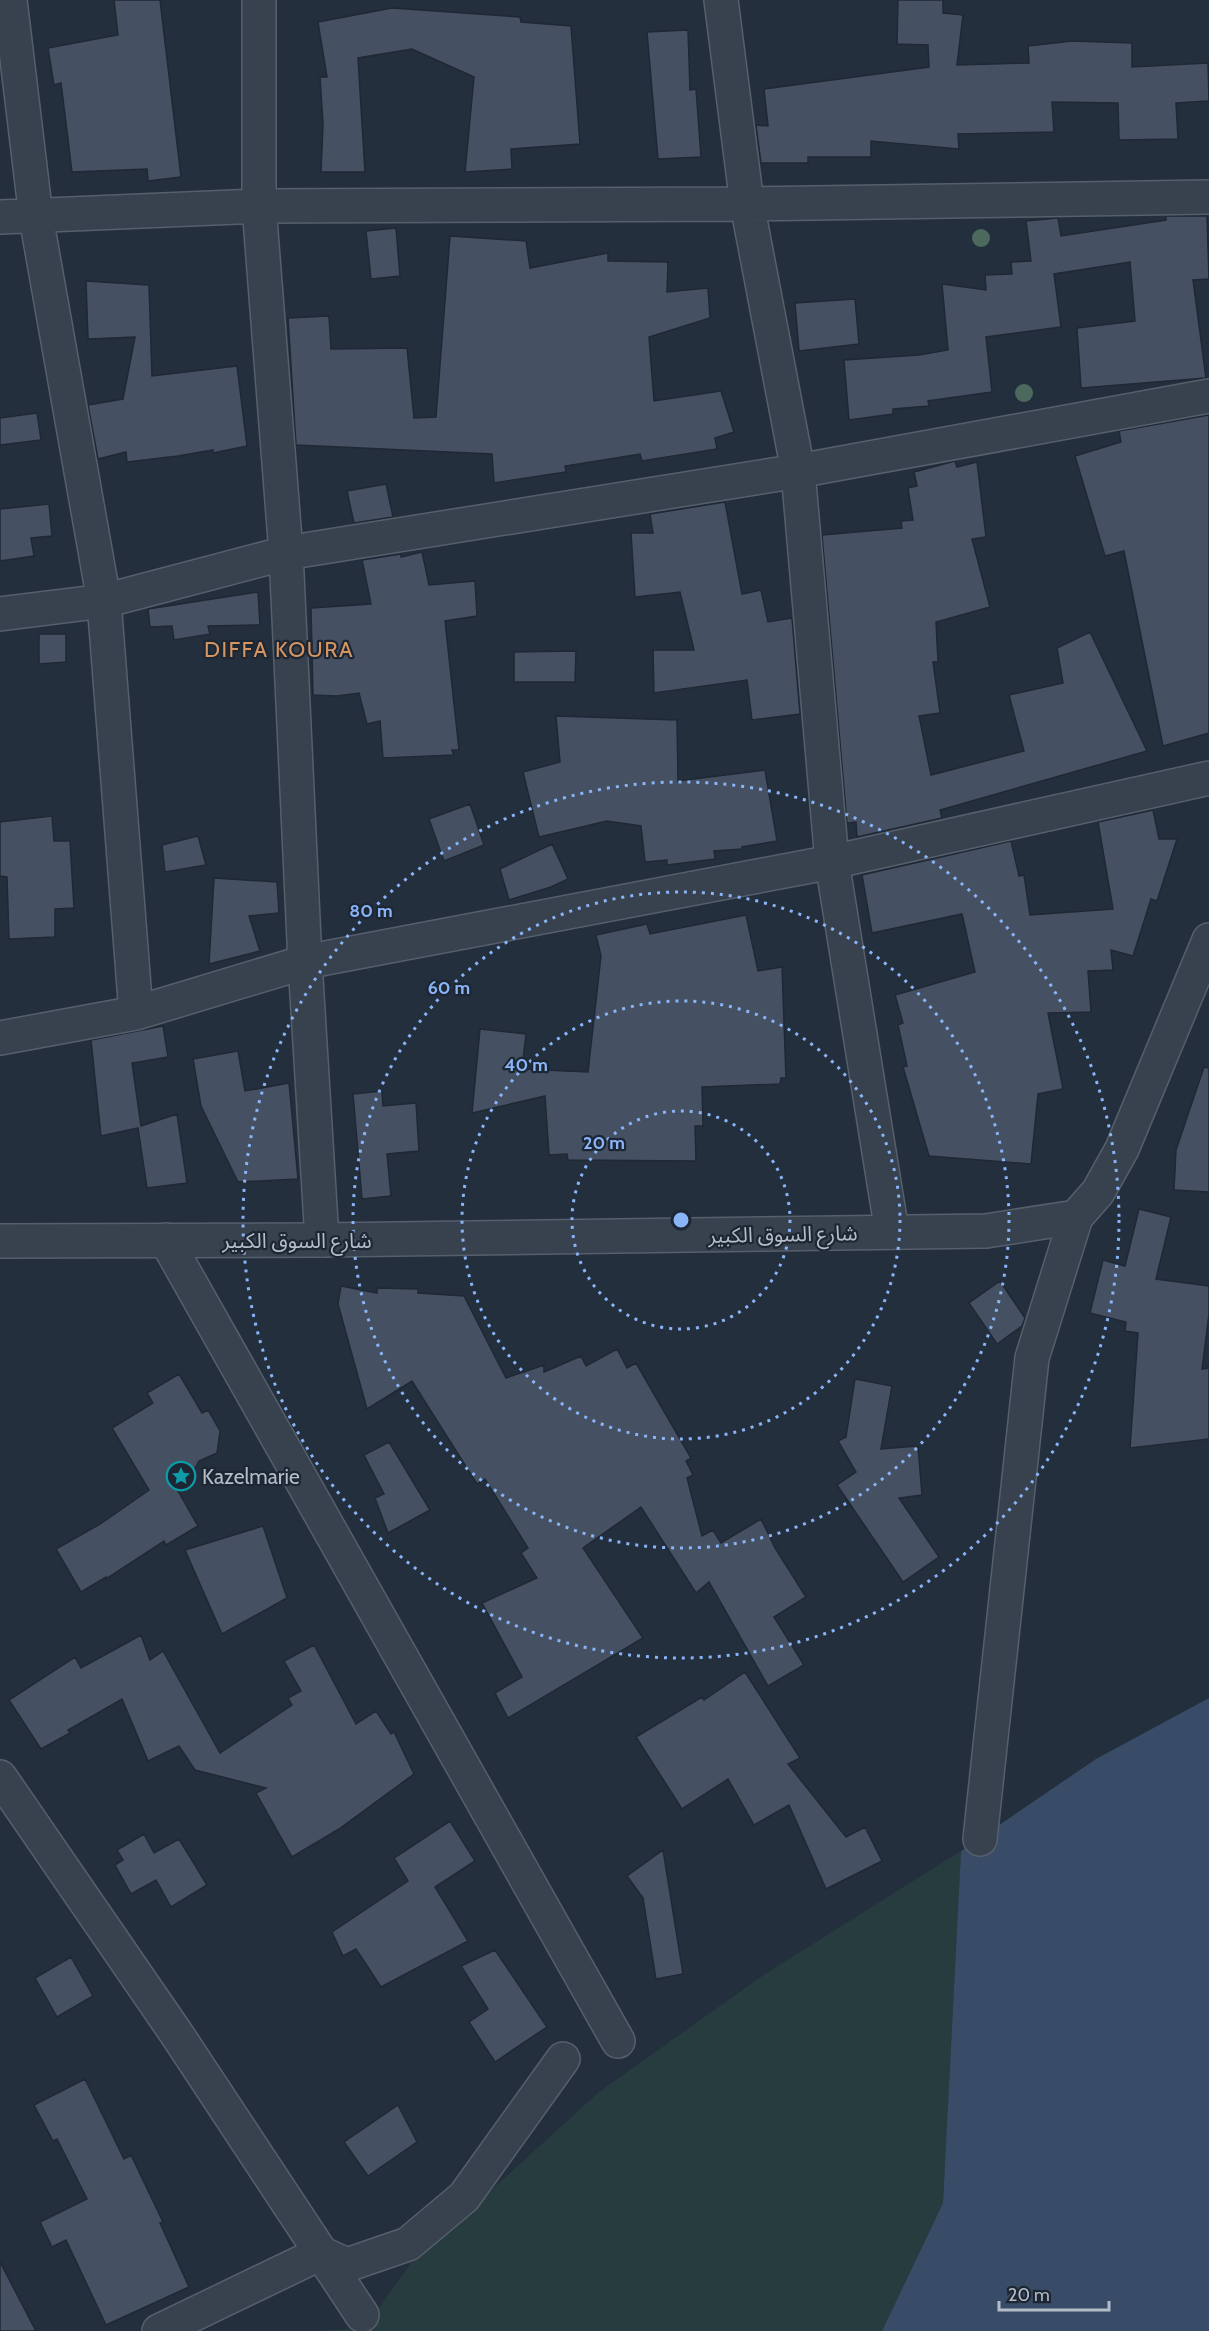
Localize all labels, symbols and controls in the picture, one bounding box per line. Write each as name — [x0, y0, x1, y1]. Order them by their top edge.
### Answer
district label: DIFFA KOURA — [204, 636, 354, 663]
text: 80 m — [349, 900, 393, 922]
text: 60 m — [428, 977, 470, 999]
text: 40 m — [504, 1054, 548, 1076]
text: 20 m — [583, 1132, 625, 1154]
centre of rings — [671, 1210, 691, 1230]
street label: شارع السوق الكبير — [707, 1220, 858, 1251]
street label: شارع السوق الكبير — [221, 1228, 372, 1256]
place icon: Kazelmarie — [165, 1460, 197, 1492]
place label: Kazelmarie — [202, 1464, 300, 1489]
scale bar — [999, 2274, 1108, 2312]
text: 20 m — [1008, 2284, 1050, 2306]

